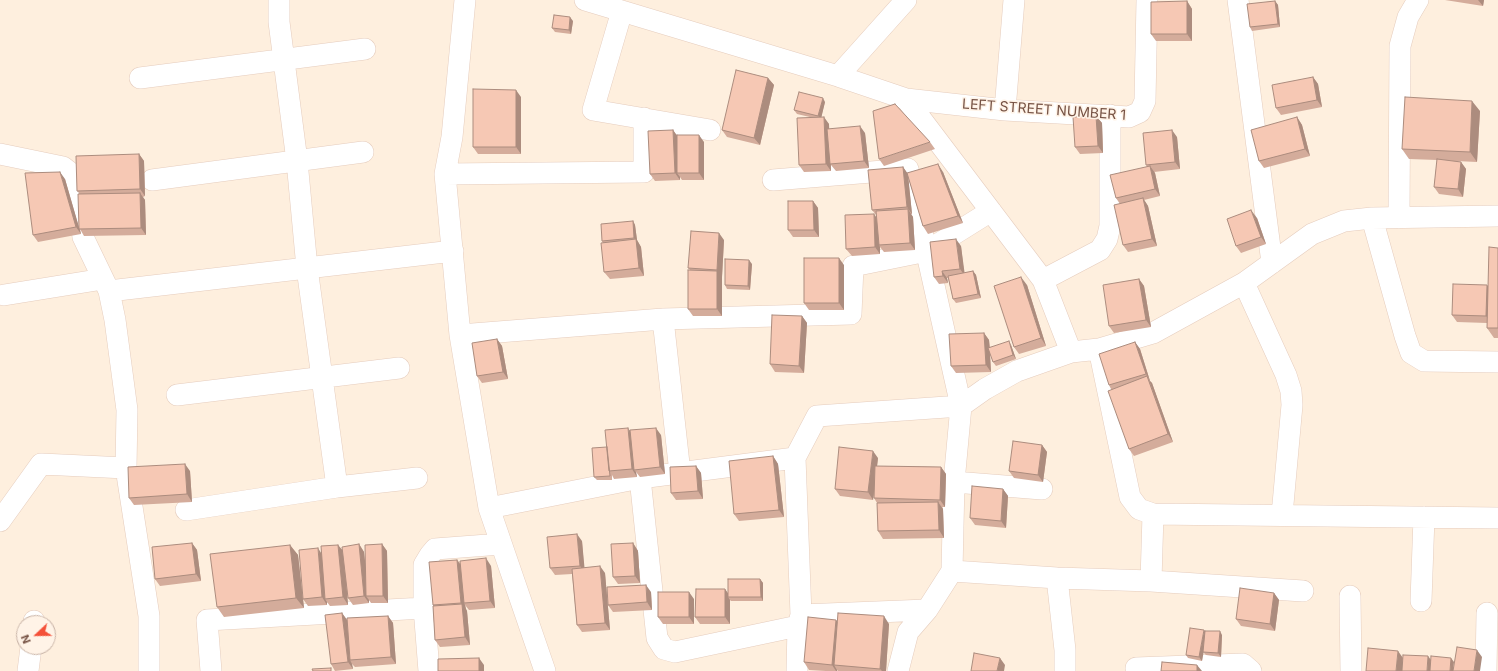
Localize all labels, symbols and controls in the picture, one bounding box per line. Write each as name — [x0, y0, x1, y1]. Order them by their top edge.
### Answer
street label: LEFT STREET NUMBER 1 — [961, 96, 1127, 124]
north arrow — [16, 615, 56, 655]
text: N — [18, 633, 34, 646]

